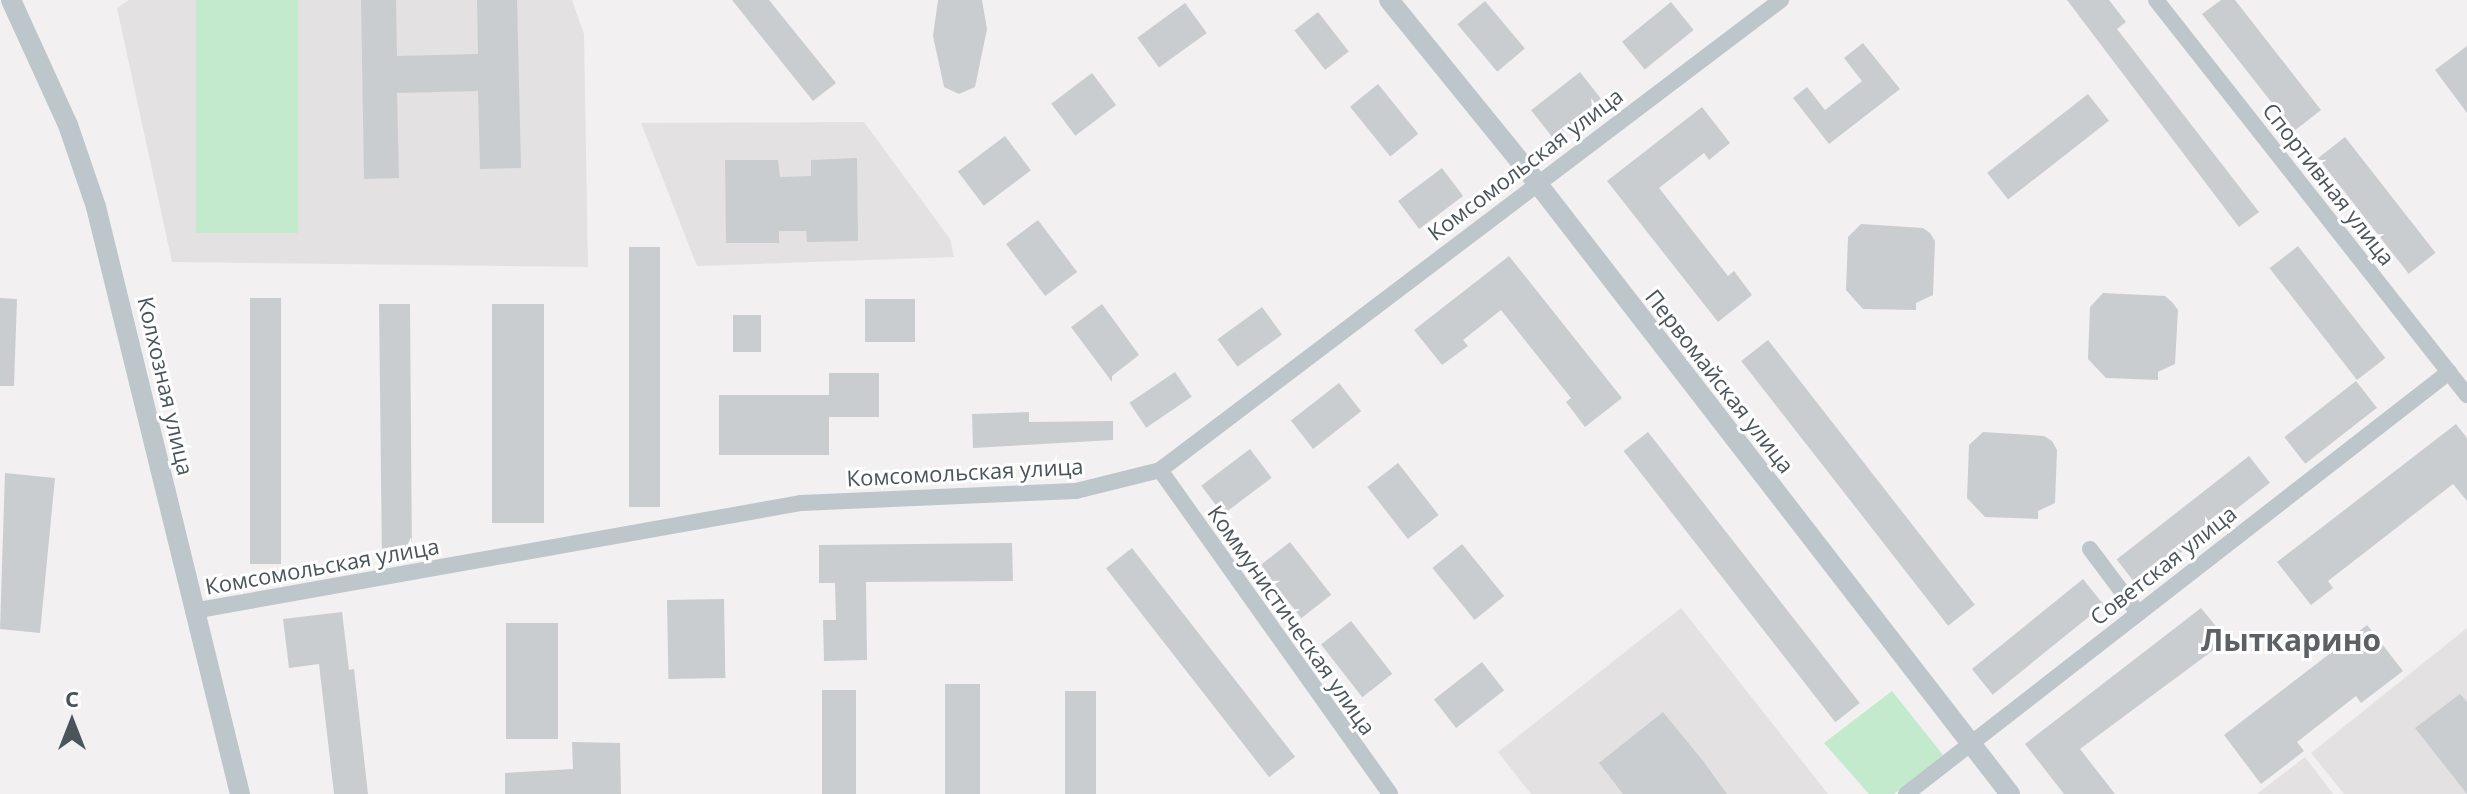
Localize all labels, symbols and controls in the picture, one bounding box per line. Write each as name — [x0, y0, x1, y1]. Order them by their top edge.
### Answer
street label: Комсомольская улица — [1422, 82, 1628, 246]
street label: Спортивная улица — [2257, 98, 2401, 270]
street label: Первомайская улица — [1640, 284, 1800, 478]
street label: Колхозная улица — [133, 294, 199, 478]
street label: Комсомольская улица — [846, 453, 1084, 491]
street label: Коммунистическая улица — [1203, 500, 1381, 740]
street label: Советская улица — [2085, 500, 2241, 630]
street label: Комсомольская улица — [203, 532, 441, 600]
district label: Лыткарино — [2201, 622, 2381, 658]
north arrow — [32, 682, 112, 762]
text: С — [65, 683, 79, 713]

